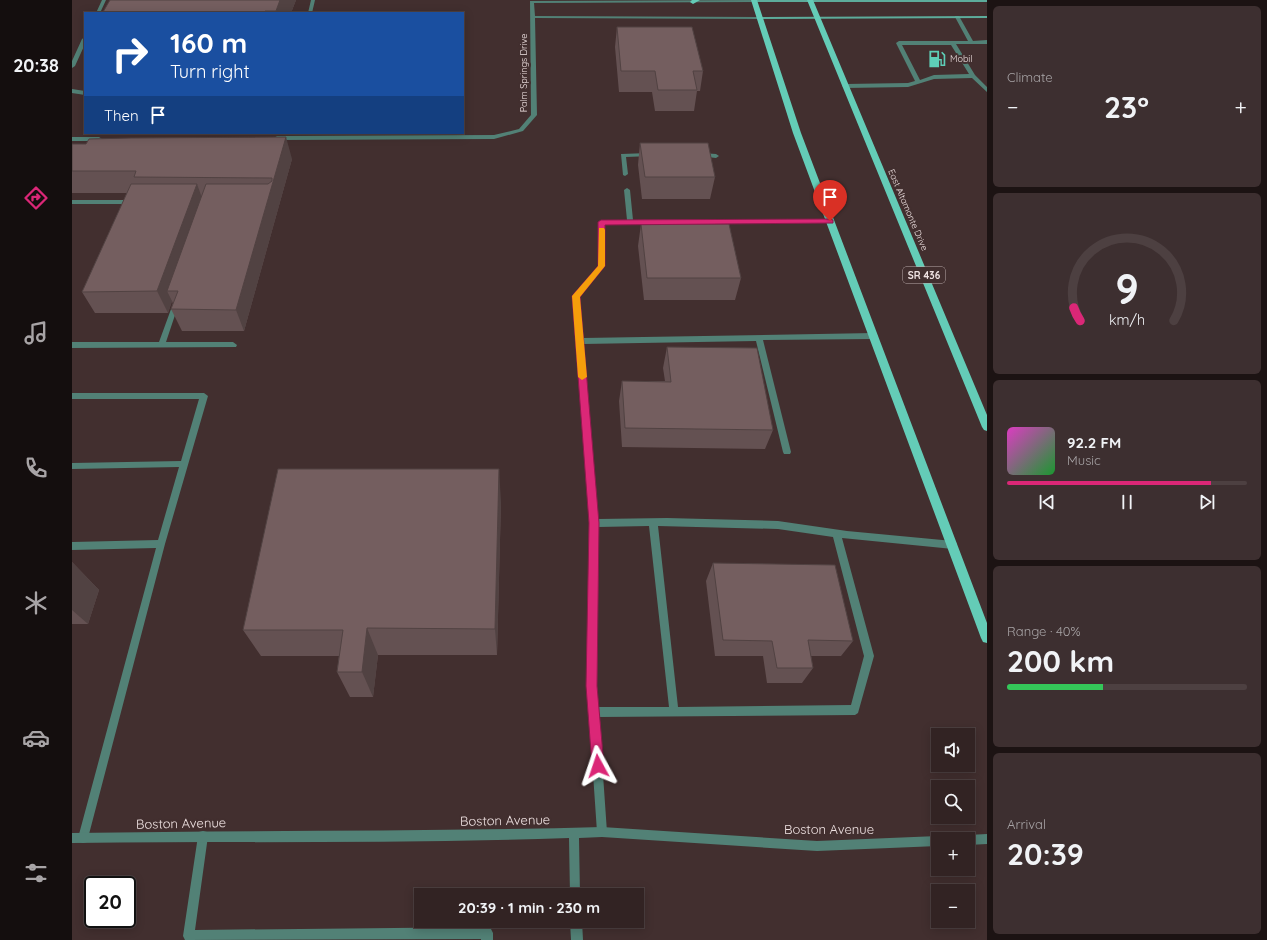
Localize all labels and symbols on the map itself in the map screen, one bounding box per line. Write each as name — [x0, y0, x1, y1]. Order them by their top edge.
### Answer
street label: Palm Springs Drive — [518, 34, 529, 112]
fuel station icon: Mobil — [927, 49, 947, 69]
place label: Mobil — [950, 53, 972, 64]
street label: East Altamonte Drive — [886, 167, 931, 252]
pin — [813, 180, 847, 221]
road number: SR 436 — [903, 267, 945, 283]
position arrow — [577, 745, 619, 787]
street label: Boston Avenue — [460, 811, 550, 829]
street label: Boston Avenue — [136, 814, 226, 832]
street label: Boston Avenue — [784, 821, 874, 837]
speed limit sign: 20 — [84, 876, 136, 928]

